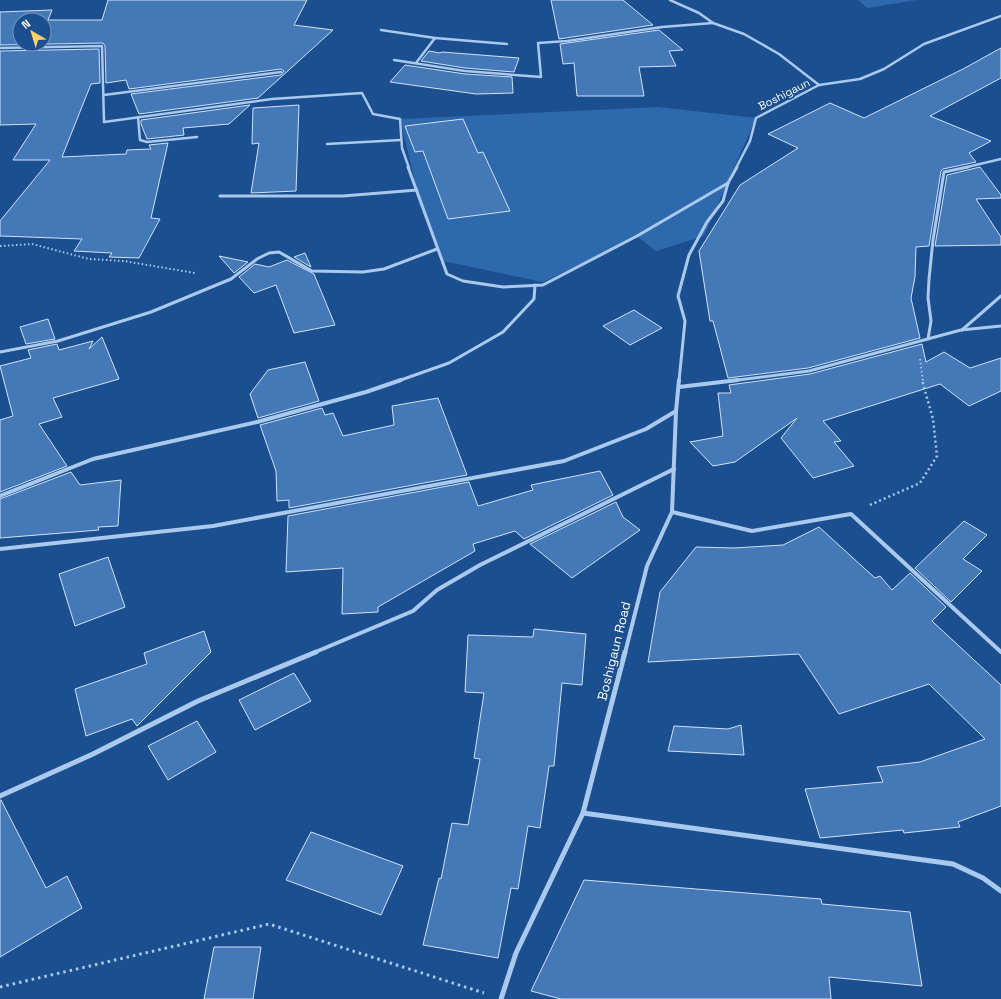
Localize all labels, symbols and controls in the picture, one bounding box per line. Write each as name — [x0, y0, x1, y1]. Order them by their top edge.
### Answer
north arrow — [12, 12, 52, 52]
text: N — [19, 16, 33, 32]
street label: Boshigaun — [756, 75, 812, 113]
street label: Boshigaun Road — [593, 600, 635, 702]

